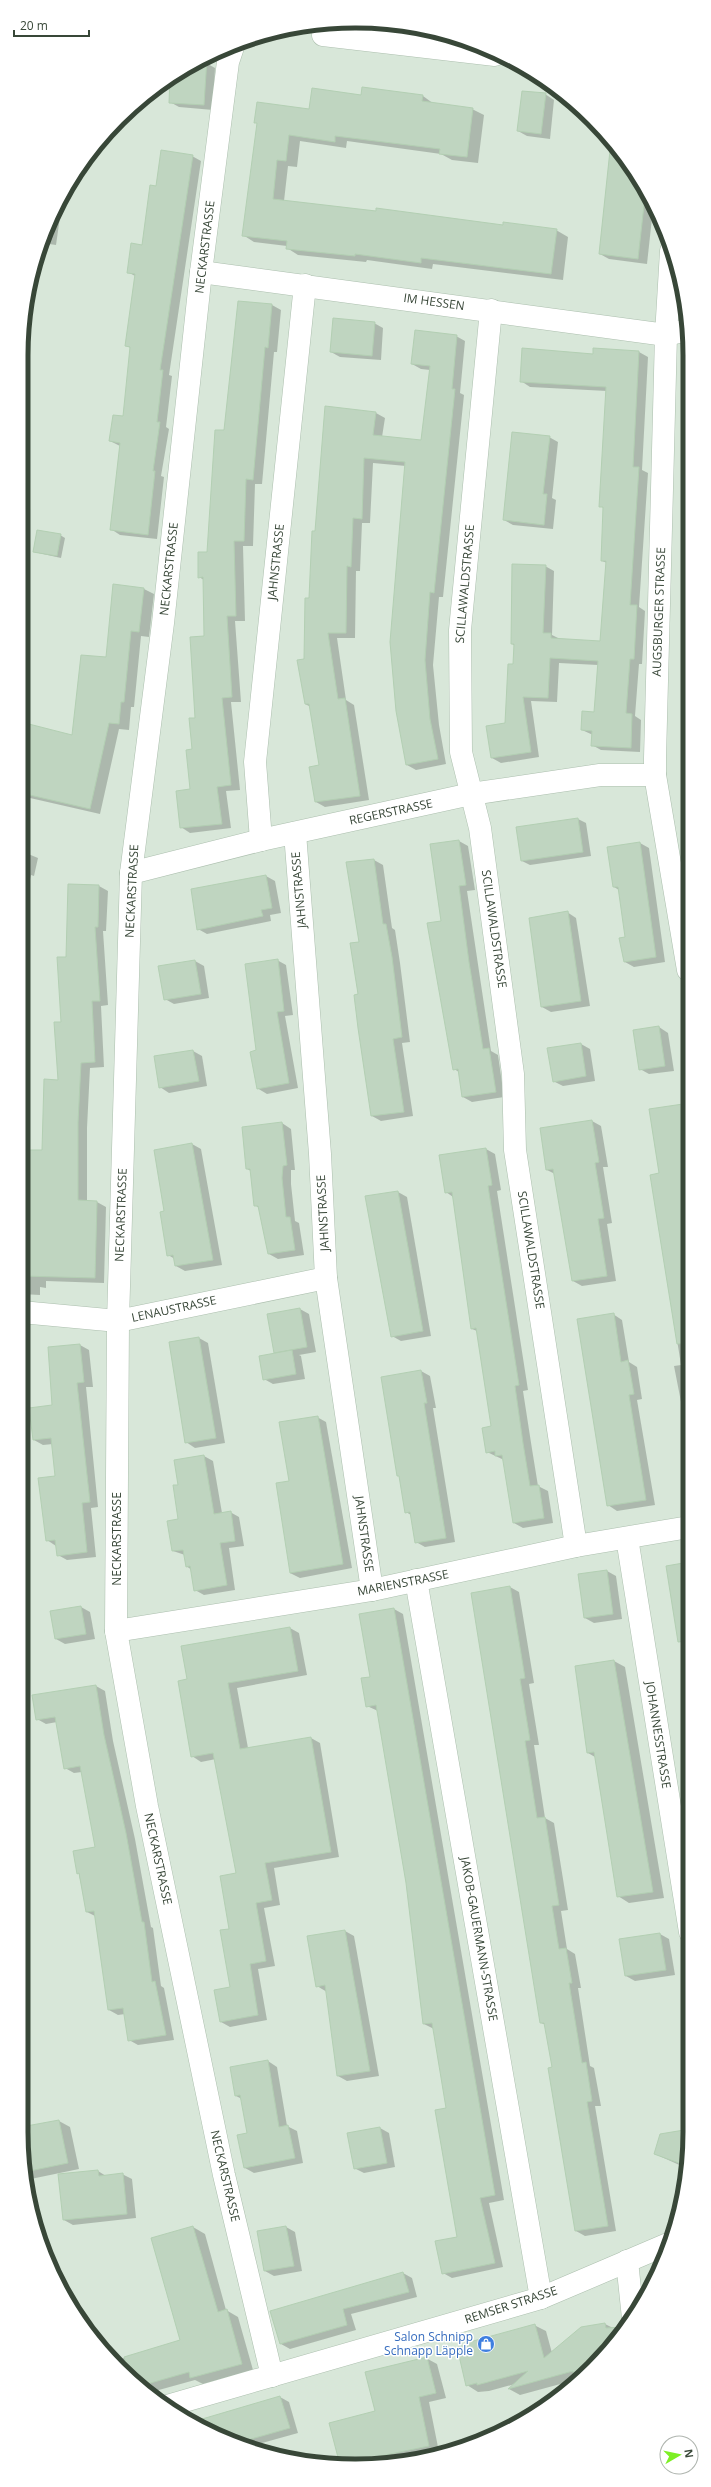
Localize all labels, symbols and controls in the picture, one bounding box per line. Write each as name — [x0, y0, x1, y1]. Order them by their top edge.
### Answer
scale bar — [14, 12, 89, 38]
text: 20 m — [20, 17, 48, 34]
street label: NECKARSTRASSE — [190, 199, 219, 294]
street label: IM HESSEN — [402, 289, 466, 314]
street label: NECKARSTRASSE — [155, 522, 182, 616]
street label: JAHNSTRASSE — [263, 523, 288, 602]
street label: SCILLAWALDSTRASSE — [451, 524, 478, 644]
street label: AUGSBURGER STRASSE — [648, 547, 669, 677]
street label: REGERSTRASSE — [348, 794, 434, 829]
street label: NECKARSTRASSE — [121, 844, 142, 938]
street label: JAHNSTRASSE — [287, 851, 310, 930]
street label: SCILLAWALDSTRASSE — [478, 869, 511, 989]
street label: NECKARSTRASSE — [110, 1168, 131, 1262]
street label: JAHNSTRASSE — [312, 1174, 333, 1253]
street label: SCILLAWALDSTRASSE — [514, 1190, 549, 1310]
street label: LENAUSTRASSE — [130, 1291, 218, 1326]
street label: NECKARSTRASSE — [108, 1492, 125, 1586]
street label: JAHNSTRASSE — [351, 1494, 378, 1573]
street label: MARIENSTRASSE — [356, 1565, 450, 1600]
street label: JOHANNESSTRASSE — [641, 1679, 675, 1790]
street label: NECKARSTRASSE — [140, 1811, 177, 1906]
street label: JAKOB-GAUERMANN-STRASSE — [456, 1854, 502, 2022]
street label: NECKARSTRASSE — [207, 2128, 244, 2223]
street label: REMSER STRASSE — [462, 2282, 559, 2328]
place label: Salon Schnipp Schnapp Läpple — [384, 2328, 473, 2359]
shop icon: Salon Schnipp Schnapp Läpple — [476, 2334, 496, 2354]
north arrow — [659, 2435, 699, 2475]
text: N — [681, 2448, 697, 2459]

